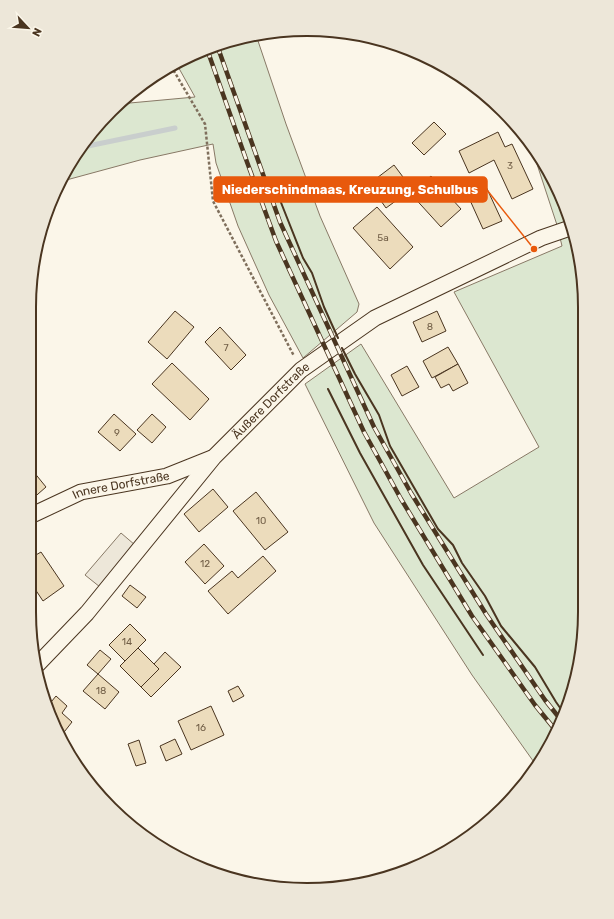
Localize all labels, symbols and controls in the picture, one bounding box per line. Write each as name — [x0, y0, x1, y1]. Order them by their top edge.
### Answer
north arrow — [8, 8, 48, 48]
text: N — [29, 26, 44, 39]
house number: 3 — [507, 160, 513, 172]
callout: Niederschindmaas, Kreuzung, Schulbus — [214, 177, 487, 202]
text: Niederschindmaas, Kreuzung, Schulbus — [222, 182, 478, 197]
house number: 5a — [377, 232, 389, 244]
house number: 8 — [427, 321, 433, 333]
house number: 7 — [223, 342, 229, 354]
street label: Äußere Dorfstraße — [229, 359, 312, 442]
house number: 9 — [114, 427, 120, 439]
street label: Innere Dorfstraße — [70, 469, 171, 502]
house number: 10 — [256, 515, 266, 527]
house number: 12 — [200, 558, 210, 570]
house number: 14 — [122, 636, 132, 648]
house number: 18 — [96, 685, 106, 697]
house number: 16 — [196, 722, 206, 734]

